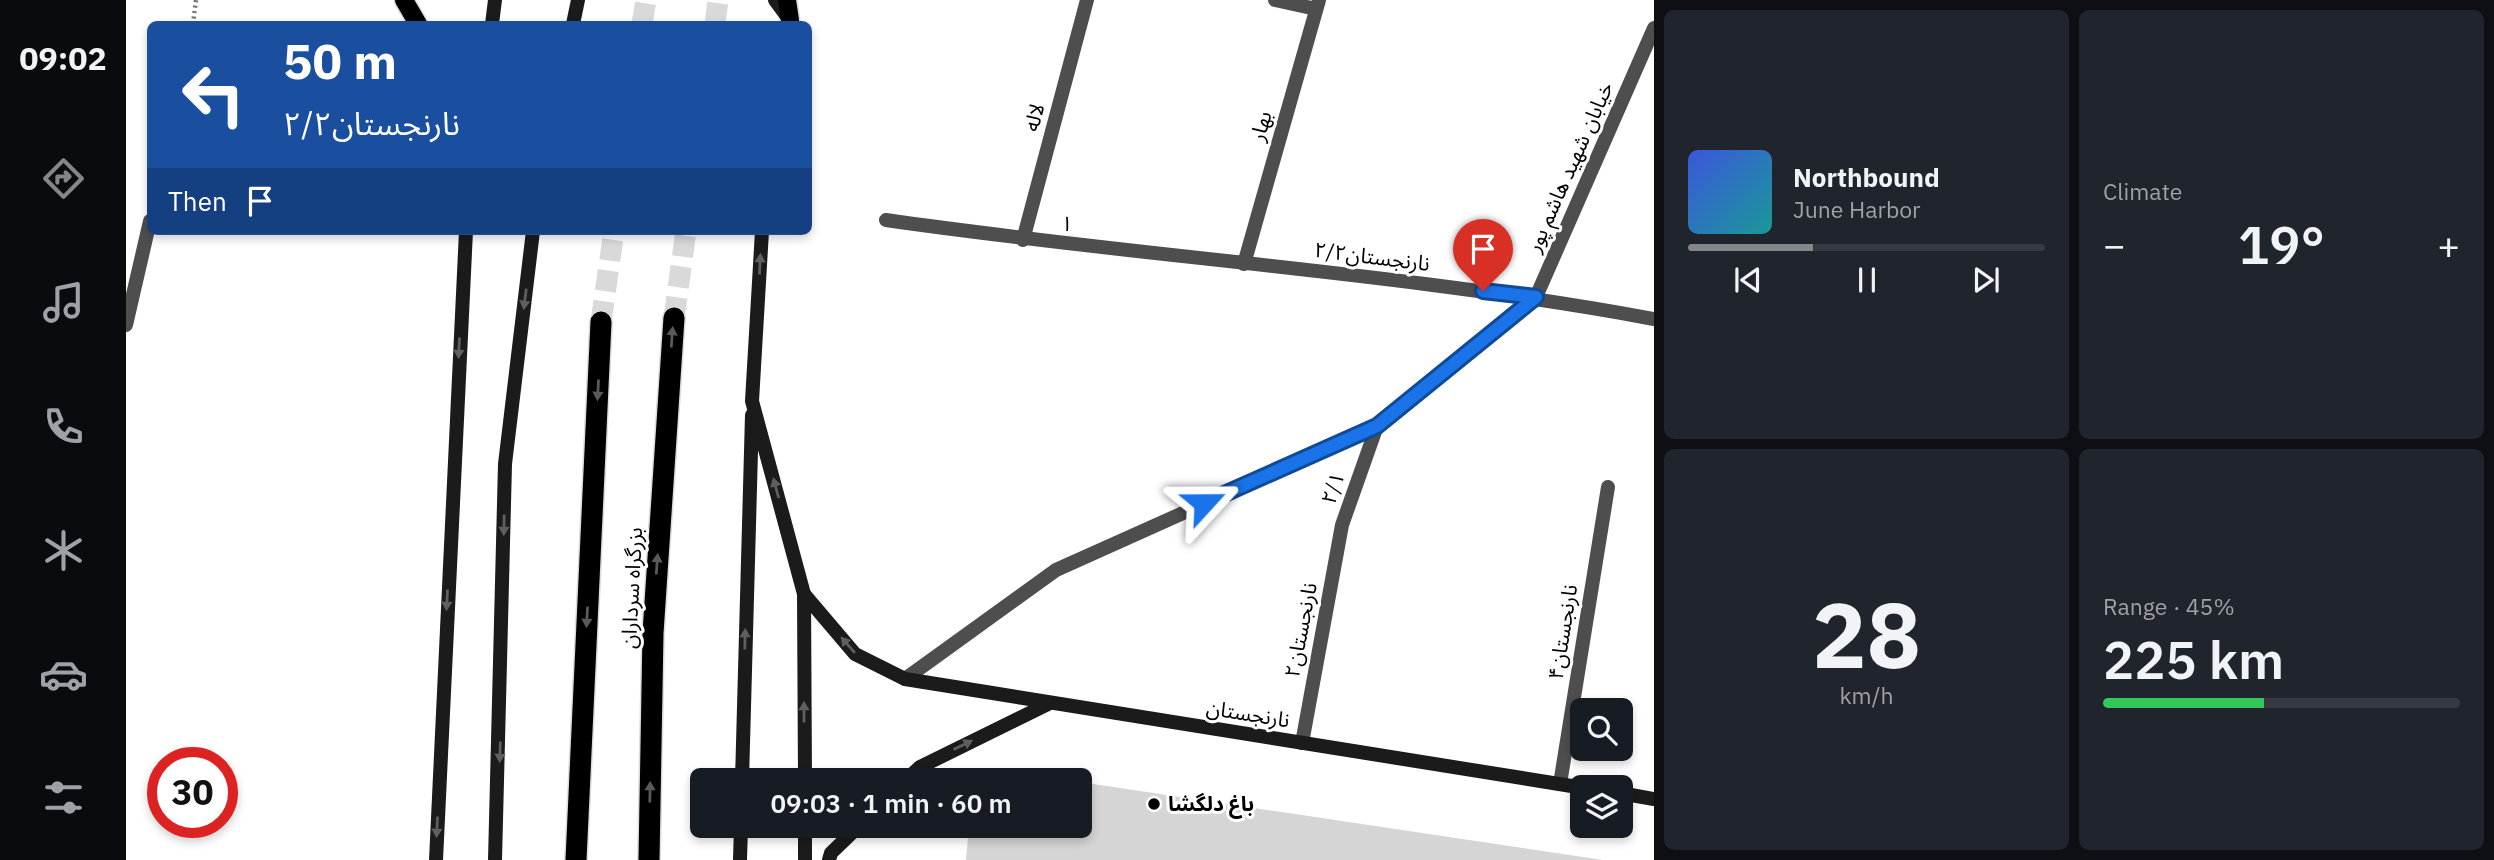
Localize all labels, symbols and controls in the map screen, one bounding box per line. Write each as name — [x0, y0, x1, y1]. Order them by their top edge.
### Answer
text: 50 m — [283, 29, 397, 92]
text: 09:02 — [19, 37, 107, 79]
icon: left — [168, 49, 259, 140]
street label: خیابان شهید هاشم پور — [1519, 77, 1621, 258]
street label: لاله ‍ — [1016, 95, 1052, 134]
text: ۲/۲نارنجستان — [283, 102, 460, 144]
street label: بهار — [1242, 107, 1278, 145]
icon: directions — [39, 154, 88, 203]
text: Northbound — [1793, 160, 1940, 194]
text: Climate — [2103, 176, 2182, 206]
icon: arrive — [241, 182, 279, 220]
text: Then — [168, 184, 227, 218]
text: June Harbor — [1793, 194, 1921, 224]
street label: ۱ — [1060, 208, 1075, 238]
text: 19° — [2238, 211, 2325, 278]
pin — [1453, 219, 1513, 291]
text: − — [2103, 220, 2126, 269]
text: + — [2437, 220, 2460, 269]
icon: arrive — [1464, 230, 1502, 268]
street label: ۲/۲نارنجستان — [1313, 235, 1431, 277]
one-way arrow — [754, 253, 765, 275]
icon: previous — [1729, 261, 1767, 299]
icon: pause — [1848, 261, 1886, 299]
icon: next — [1967, 261, 2005, 299]
icon: music — [39, 278, 88, 327]
one-way arrow — [519, 288, 530, 310]
one-way arrow — [667, 326, 678, 348]
one-way arrow — [454, 337, 465, 359]
one-way arrow — [592, 379, 603, 401]
icon: phone — [39, 402, 88, 451]
position arrow — [1167, 466, 1241, 540]
street label: ۲/۱ — [1314, 468, 1351, 507]
one-way arrow — [770, 478, 780, 499]
one-way arrow — [498, 514, 510, 536]
icon: climate — [39, 526, 88, 575]
street label: بزرگراه سرداران — [614, 527, 648, 649]
one-way arrow — [652, 553, 663, 575]
text: 28 — [1812, 575, 1921, 693]
street label: ۲نارنجستان — [1277, 580, 1323, 680]
street label: ۴نارنجستان — [1541, 582, 1583, 681]
one-way arrow — [442, 589, 453, 611]
text: Range · 45% — [2103, 591, 2235, 621]
one-way arrow — [582, 607, 593, 629]
text: 225 km — [2103, 626, 2284, 693]
one-way arrow — [739, 628, 751, 650]
one-way arrow — [840, 636, 856, 654]
icon: car — [39, 650, 88, 699]
text: km/h — [1839, 680, 1894, 710]
street label: نارنجستان — [1204, 693, 1292, 733]
map controls — [1570, 698, 1633, 838]
button: search — [1570, 698, 1633, 761]
one-way arrow — [799, 701, 810, 723]
one-way arrow — [953, 740, 973, 751]
one-way arrow — [494, 742, 505, 764]
speed limit sign: 30 — [147, 747, 238, 838]
icon: filters — [39, 773, 88, 822]
button: layers — [1570, 775, 1633, 838]
one-way arrow — [645, 781, 656, 803]
text: 09:03 · 1 min · 60 m — [770, 786, 1012, 820]
place label: باغ دلگشا — [1168, 789, 1254, 819]
marker: باغ دلگشا — [1146, 796, 1162, 812]
one-way arrow — [432, 816, 443, 838]

